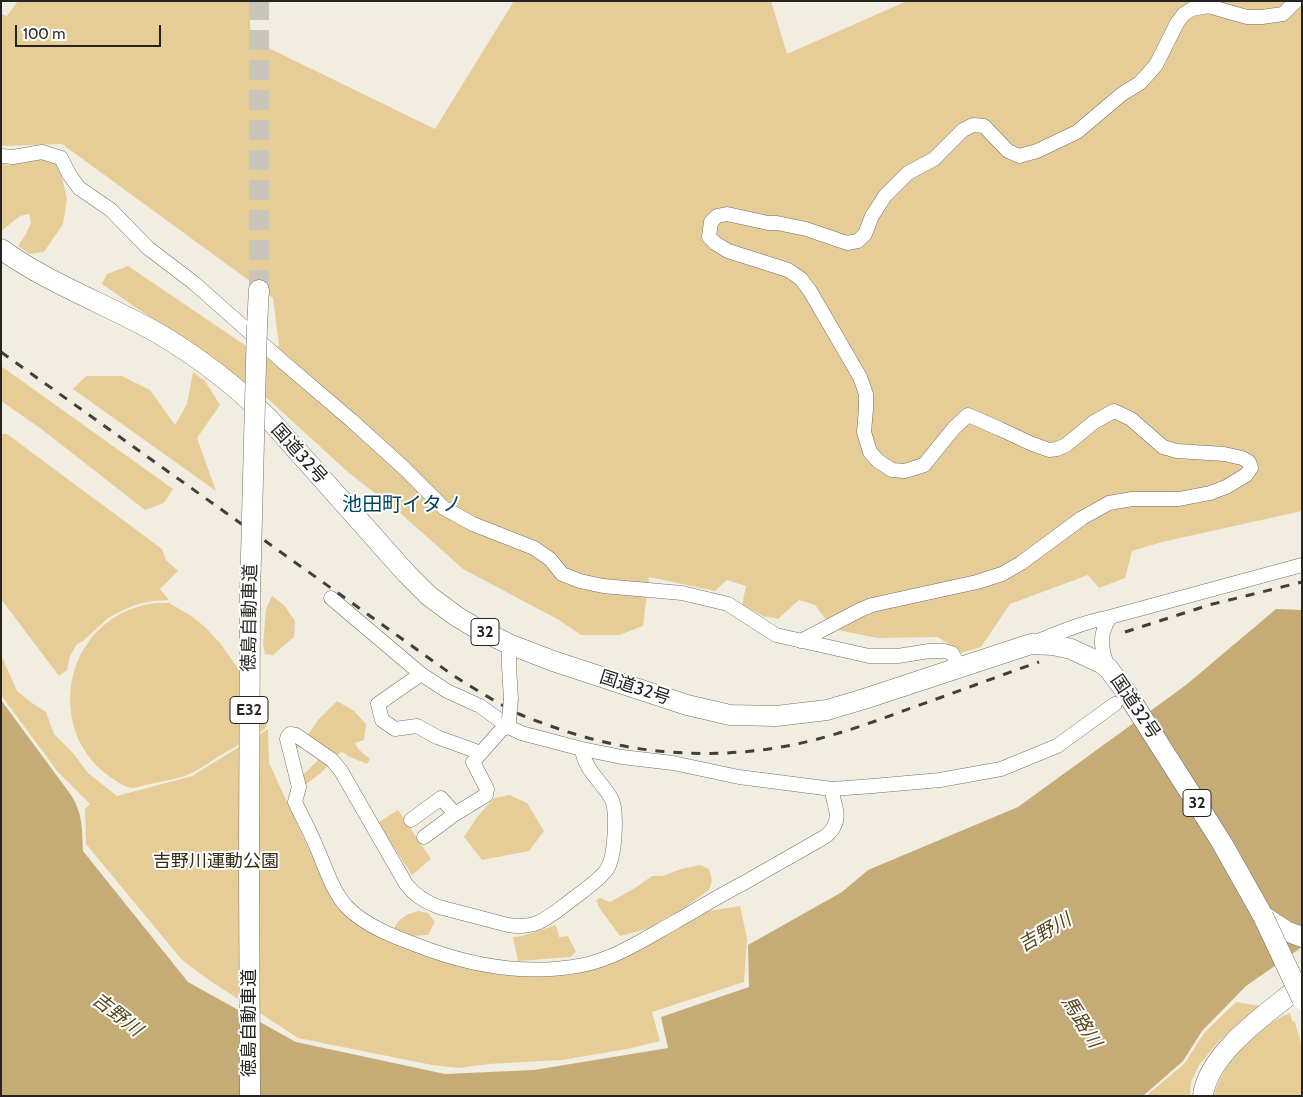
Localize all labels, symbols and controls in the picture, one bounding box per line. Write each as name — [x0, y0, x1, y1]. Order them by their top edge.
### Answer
scale bar — [18, 15, 164, 47]
text: 100 m — [23, 25, 65, 43]
street label: 国道32号 — [266, 420, 332, 488]
district label: 池田町イタノ — [342, 493, 462, 517]
street label: 徳島自動車道 — [238, 564, 262, 672]
road number: 32 — [471, 618, 499, 646]
street label: 国道32号 — [597, 666, 673, 710]
street label: 国道32号 — [1106, 671, 1164, 743]
road number: E32 — [230, 696, 268, 724]
road number: 32 — [1183, 790, 1211, 816]
park label: 吉野川運動公園 — [153, 851, 279, 873]
water label: 吉野川 — [1015, 909, 1075, 957]
street label: 徳島自動車道 — [239, 969, 261, 1077]
water label: 吉野川 — [88, 988, 146, 1042]
water label: 馬路川 — [1056, 992, 1106, 1052]

